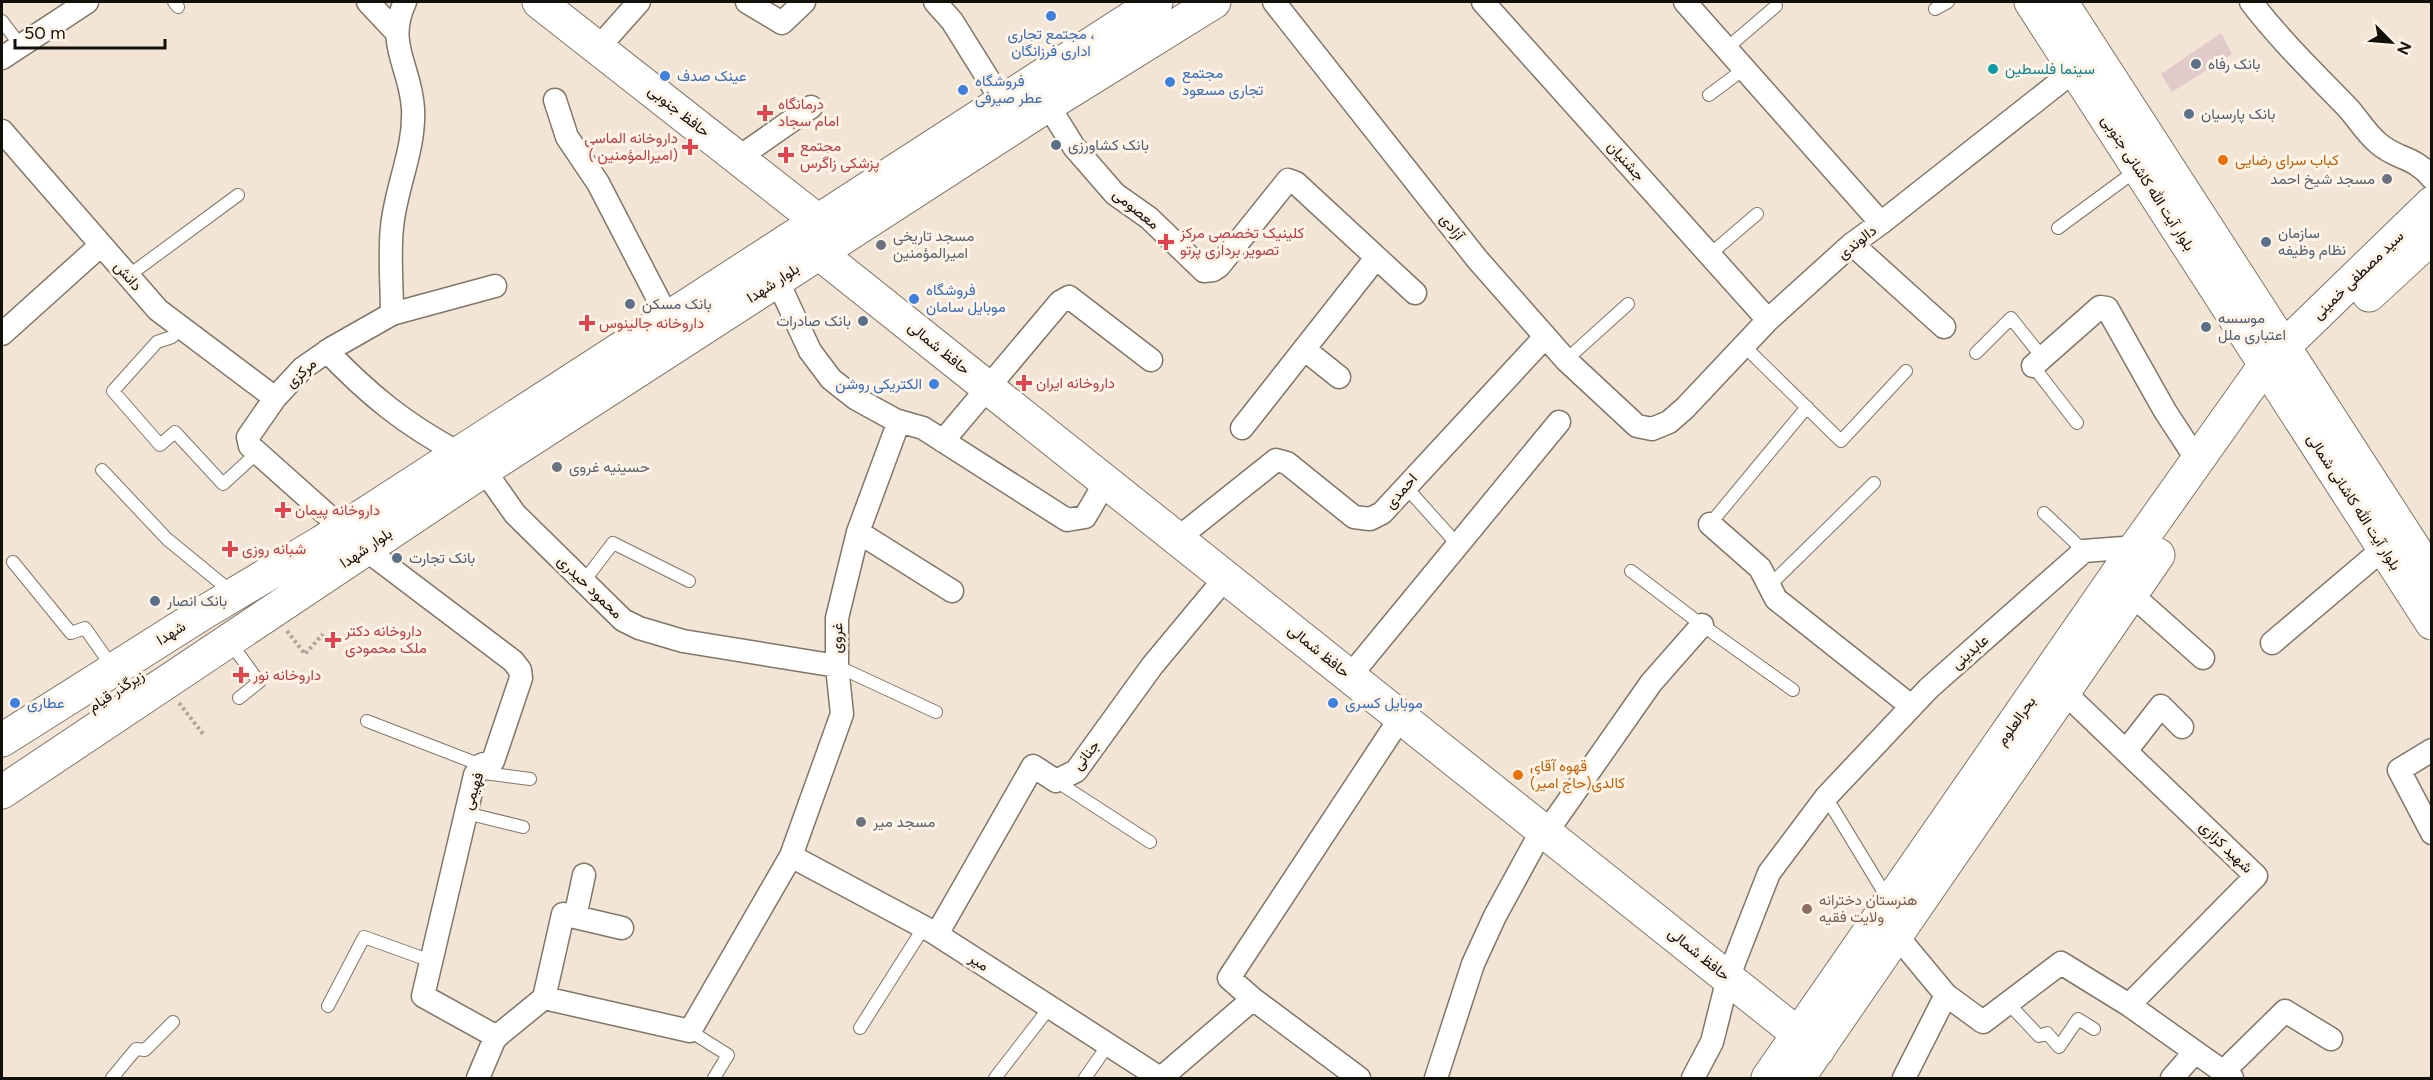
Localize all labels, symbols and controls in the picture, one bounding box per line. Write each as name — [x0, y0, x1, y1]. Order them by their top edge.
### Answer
marker: مجتمع تجاری ، اداری فرزانگان — [1044, 9, 1058, 23]
scale bar — [15, 12, 165, 50]
north arrow — [2361, 12, 2421, 72]
text: 50 m — [24, 22, 66, 44]
place label: مجتمع تجاری ، اداری فرزانگان — [1007, 25, 1095, 61]
text: N — [2393, 39, 2415, 58]
place label: بانک رفاه — [2208, 55, 2260, 73]
marker: بانک رفاه — [2189, 57, 2203, 71]
place label: سینما فلسطین — [2005, 60, 2095, 79]
marker: سینما فلسطین — [1986, 62, 2000, 76]
place label: مجتمع تجاری مسعود — [1182, 64, 1264, 100]
place label: عینک صدف — [677, 67, 747, 85]
marker: عینک صدف — [658, 69, 672, 83]
place label: فروشگاه عطر صیرفی — [975, 72, 1042, 108]
marker: مجتمع تجاری مسعود — [1163, 75, 1177, 89]
street label: حافظ جنوبی — [644, 81, 713, 141]
marker: فروشگاه عطر صیرفی — [956, 83, 970, 97]
place label: درمانگاه امام سجاد — [778, 95, 839, 131]
marker: درمانگاه امام سجاد — [756, 104, 774, 122]
place label: بانک پارسیان — [2201, 105, 2275, 124]
marker: بانک پارسیان — [2182, 107, 2196, 121]
street label: بلوار آیت الله کاشانی جنوبی — [2097, 112, 2199, 255]
place label: داروخانه الماسی ( امیرالمؤمنین) — [584, 129, 678, 165]
place label: بانک کشاورزی — [1068, 136, 1149, 155]
place label: مجتمع پزشکی زاگرس — [800, 137, 879, 173]
street label: جشنیان — [1603, 137, 1649, 185]
marker: بانک کشاورزی — [1049, 138, 1063, 152]
marker: داروخانه الماسی ( امیرالمؤمنین) — [683, 140, 697, 154]
marker: مجتمع پزشکی زاگرس — [777, 146, 795, 164]
place label: کباب سرای رضایی — [2235, 151, 2339, 170]
marker: کباب سرای رضایی — [2216, 153, 2230, 167]
place label: مسجد شیخ احمد — [2270, 170, 2375, 190]
marker: مسجد شیخ احمد — [2380, 172, 2394, 186]
street label: معصومی — [1109, 185, 1163, 234]
street label: آزادی — [1435, 210, 1469, 246]
street label: دالوندی — [1834, 221, 1881, 264]
place label: کلینیک تخصصی مرکز تصویر برداری پرتو — [1179, 224, 1304, 260]
place label: سازمان نظام وظیفه — [2278, 224, 2346, 260]
place label: مسجد تاریخی امیرالمؤمنین — [893, 227, 974, 263]
street label: سید مصطفی خمینی — [2309, 227, 2408, 324]
marker: کلینیک تخصصی مرکز تصویر برداری پرتو — [1157, 233, 1175, 251]
marker: سازمان نظام وظیفه — [2259, 235, 2273, 249]
marker: مسجد تاریخی امیرالمؤمنین — [874, 238, 888, 252]
street label: دانش — [109, 257, 146, 295]
street label: بلوار شهدا — [743, 259, 803, 307]
place label: فروشگاه موبایل سامان — [926, 281, 1006, 316]
marker: فروشگاه موبایل سامان — [907, 292, 921, 306]
place label: بانک مسکن — [642, 295, 712, 314]
marker: بانک مسکن — [623, 297, 637, 311]
place label: موسسه اعتباری ملل — [2218, 309, 2286, 345]
place label: بانک صادرات — [776, 312, 851, 330]
place label: داروخانه جالینوس — [599, 314, 704, 333]
marker: بانک صادرات — [856, 314, 870, 328]
marker: داروخانه جالینوس — [580, 316, 594, 330]
street label: حافظ شمالی — [904, 318, 974, 379]
marker: موسسه اعتباری ملل — [2199, 320, 2213, 334]
street label: مرکزی — [282, 354, 321, 392]
place label: داروخانه ایران — [1036, 374, 1115, 392]
place label: الکتریکی روشن — [835, 375, 922, 394]
marker: داروخانه ایران — [1017, 376, 1031, 390]
marker: الکتریکی روشن — [927, 377, 941, 391]
street label: بلوار آیت الله کاشانی شمالی — [2302, 430, 2405, 574]
place label: حسینیه غروی — [569, 458, 650, 477]
marker: حسینیه غروی — [550, 460, 564, 474]
street label: احمدی — [1381, 470, 1422, 513]
place label: داروخانه پیمان — [295, 501, 380, 520]
marker: داروخانه پیمان — [276, 503, 290, 517]
street label: بلوار شهدا — [337, 524, 395, 572]
place label: شبانه روزی — [242, 540, 306, 559]
marker: شبانه روزی — [223, 542, 237, 556]
place label: بانک تجارت — [409, 549, 475, 567]
marker: بانک تجارت — [390, 551, 404, 565]
street label: محمود حیدری — [553, 552, 626, 623]
place label: بانک انصار — [166, 592, 227, 610]
marker: بانک انصار — [148, 594, 162, 608]
street label: شهدا — [153, 617, 189, 649]
street label: حافظ شمالی — [1284, 621, 1354, 682]
place label: داروخانه دکتر ملک محمودی — [344, 622, 427, 658]
street label: غروی — [827, 622, 848, 654]
street label: عابدینی — [1948, 631, 1993, 674]
marker: داروخانه دکتر ملک محمودی — [326, 633, 340, 647]
street label: زیرگذر قیام — [85, 666, 148, 717]
place label: داروخانه نور — [252, 666, 321, 684]
marker: داروخانه نور — [234, 668, 248, 682]
street label: بحرالعلوم — [1993, 693, 2040, 750]
place label: عطاری — [27, 694, 65, 713]
place label: موبایل کسری — [1345, 694, 1423, 713]
marker: عطاری — [8, 696, 22, 710]
marker: موبایل کسری — [1326, 696, 1340, 710]
street label: جنانی — [1069, 736, 1104, 774]
place label: قهوه آقای کالدی(حاج امیر) — [1530, 757, 1625, 794]
marker: قهوه آقای کالدی(حاج امیر) — [1511, 768, 1525, 782]
street label: فهیمی — [459, 770, 488, 812]
place label: مسجد میر — [872, 813, 935, 831]
marker: مسجد میر — [854, 815, 868, 829]
street label: شهید کزازی — [2195, 817, 2256, 878]
place label: هنرستان دخترانه ولایت فقیه — [1819, 891, 1917, 926]
marker: هنرستان دخترانه ولایت فقیه — [1800, 902, 1814, 916]
street label: حافظ شمالی — [1664, 924, 1734, 985]
street label: میر — [965, 949, 992, 975]

